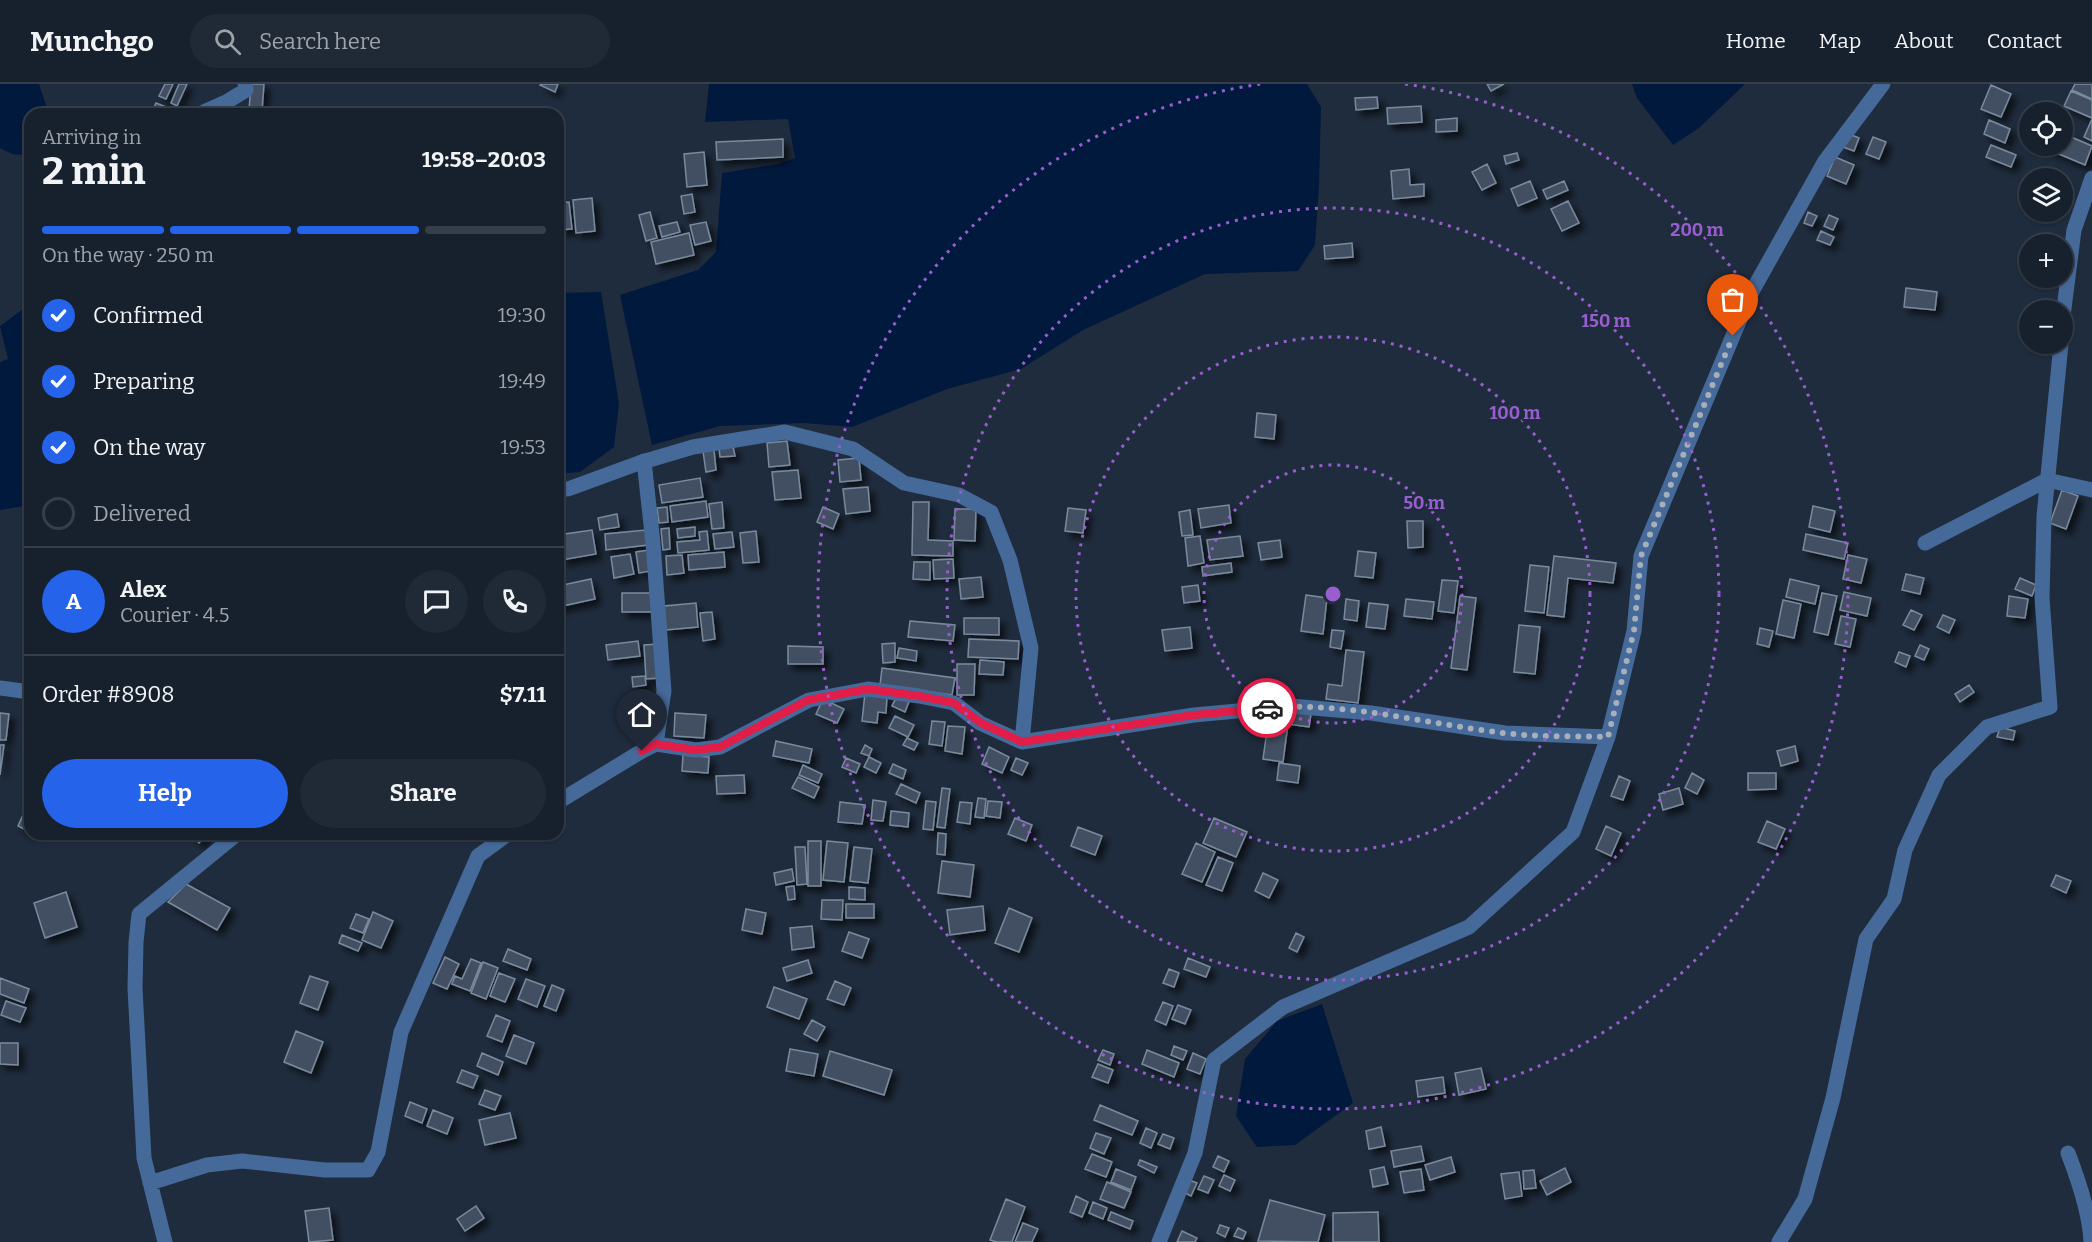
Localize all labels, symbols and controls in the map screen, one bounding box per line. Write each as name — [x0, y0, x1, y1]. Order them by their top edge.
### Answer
search box — [190, 14, 610, 68]
text: Munchgo — [30, 25, 154, 58]
icon: search — [211, 25, 244, 58]
text: Search here — [259, 28, 381, 55]
text: Home — [1726, 28, 1786, 54]
text: Map — [1819, 28, 1861, 54]
text: About — [1894, 28, 1954, 54]
text: Contact — [1987, 28, 2062, 54]
map controls — [2019, 102, 2073, 354]
button: locate — [2019, 102, 2073, 156]
text: Arriving in — [42, 125, 141, 149]
text: 19:58–20:03 — [422, 146, 546, 173]
text: 2 min — [42, 148, 146, 194]
button: layers — [2019, 168, 2073, 222]
text: 200 m — [1670, 219, 1724, 241]
button: + — [2019, 234, 2073, 288]
text: On the way · 250 m — [42, 243, 214, 267]
pin — [1707, 274, 1758, 336]
icon: bag — [1716, 283, 1749, 316]
icon: check — [42, 299, 75, 332]
button: − — [2019, 300, 2073, 354]
text: Confirmed — [93, 302, 203, 329]
text: 19:30 — [498, 303, 546, 327]
text: 150 m — [1581, 310, 1631, 332]
icon: check — [42, 365, 75, 398]
text: Preparing — [93, 368, 195, 395]
text: 19:49 — [499, 369, 546, 393]
text: 100 m — [1489, 402, 1541, 424]
icon: check — [42, 431, 75, 464]
text: On the way — [93, 434, 205, 461]
text: 19:53 — [500, 435, 546, 459]
text: 50 m — [1403, 492, 1445, 514]
text: Delivered — [93, 500, 191, 527]
button: chat — [405, 570, 468, 633]
button: phone — [483, 570, 546, 633]
text: Alex — [120, 576, 166, 603]
centre of rings — [1323, 584, 1343, 604]
text: A — [66, 588, 81, 615]
text: Courier · 4.5 — [120, 603, 229, 627]
courier — [1237, 678, 1297, 738]
text: Order #8908 — [42, 681, 175, 708]
text: $7.11 — [500, 681, 546, 708]
pin — [616, 689, 667, 751]
icon: car — [1251, 692, 1284, 725]
icon: home — [625, 698, 658, 731]
button: Help — [42, 759, 288, 828]
button: Share — [300, 759, 546, 828]

